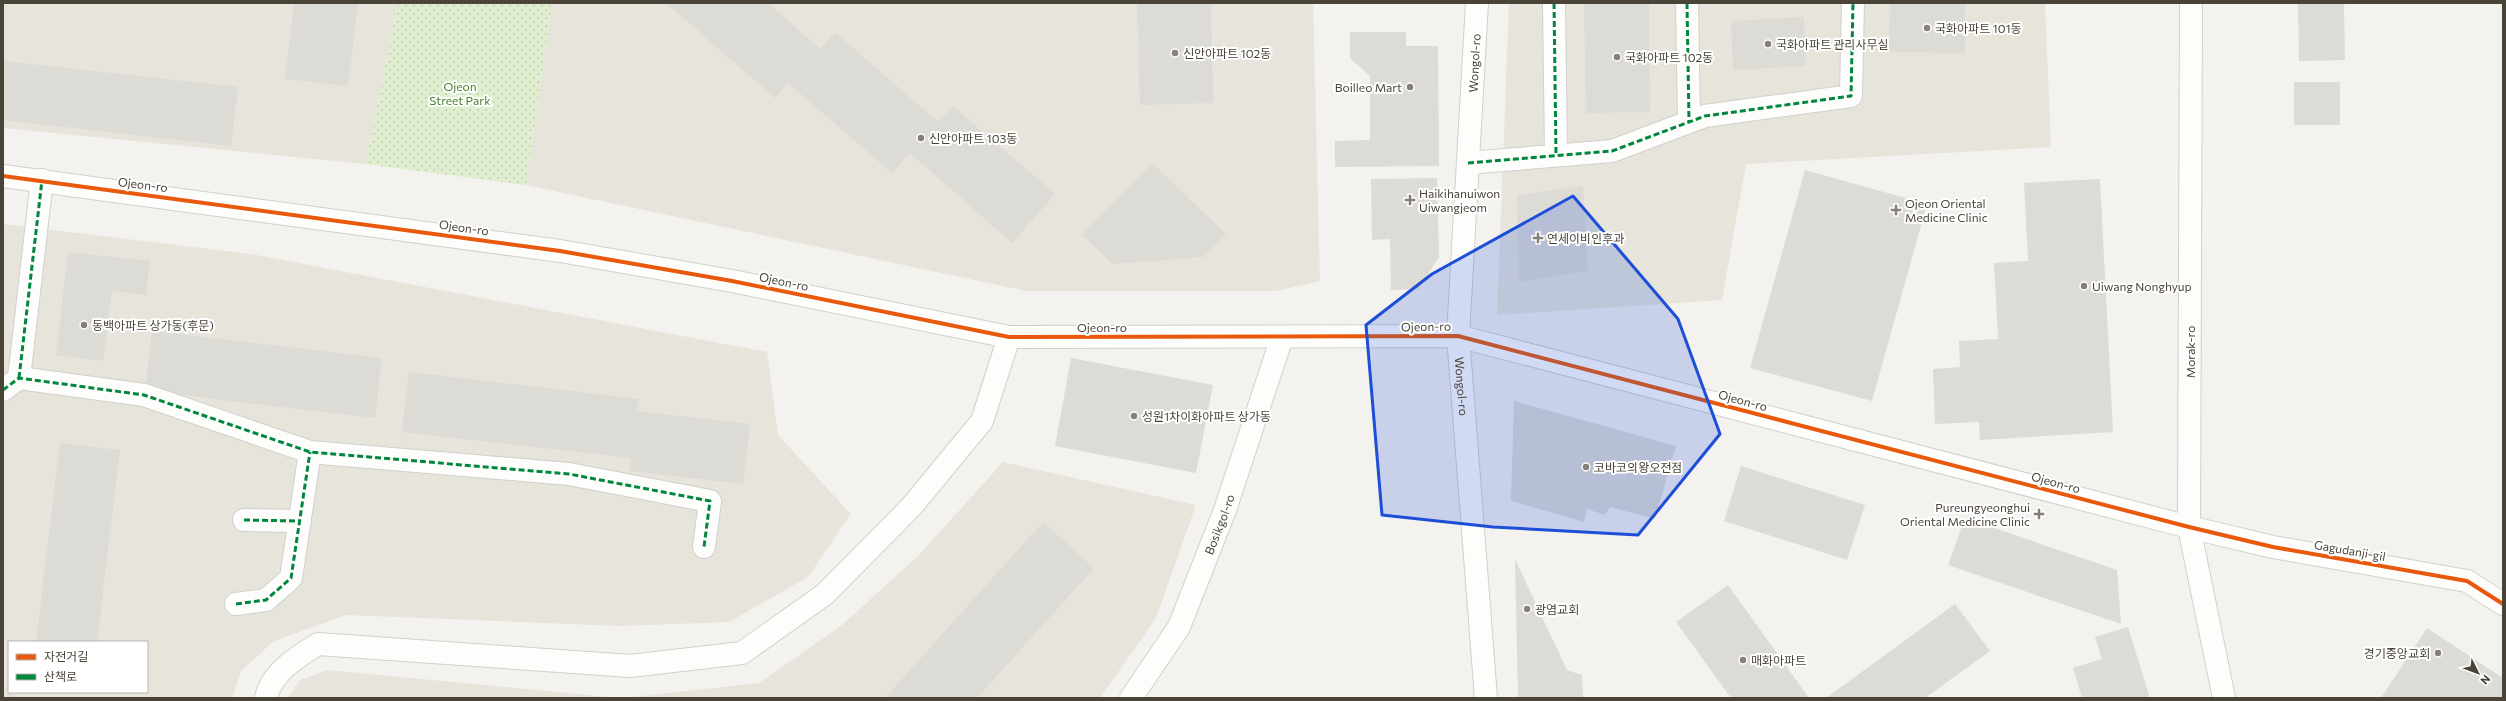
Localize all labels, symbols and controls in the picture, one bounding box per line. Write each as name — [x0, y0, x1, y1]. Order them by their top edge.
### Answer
place label: 국화아파트 101동 — [1935, 21, 2022, 35]
marker: 국화아파트 101동 — [1922, 23, 1932, 33]
street label: Wongol-ro — [1465, 33, 1483, 93]
place label: 국화아파트 관리사무실 — [1776, 37, 1889, 51]
marker: 국화아파트 관리사무실 — [1763, 39, 1773, 49]
place label: 신안아파트 102동 — [1183, 46, 1271, 60]
marker: 신안아파트 102동 — [1170, 48, 1180, 58]
place label: 국화아파트 102동 — [1625, 50, 1713, 64]
marker: 국화아파트 102동 — [1612, 52, 1622, 62]
park label: Ojeon Street Park — [429, 79, 491, 107]
place label: Boilleo Mart — [1335, 80, 1402, 94]
marker: Boilleo Mart — [1405, 82, 1415, 92]
place label: 신안아파트 103동 — [929, 131, 1017, 145]
marker: 신안아파트 103동 — [916, 133, 926, 143]
street label: Ojeon-ro — [117, 174, 169, 194]
place label: Haikihanuiwon Uiwangjeom — [1419, 186, 1500, 214]
marker: Haikihanuiwon Uiwangjeom — [1404, 194, 1416, 206]
place label: Ojeon Oriental Medicine Clinic — [1905, 196, 1988, 224]
marker: Ojeon Oriental Medicine Clinic — [1890, 204, 1902, 216]
street label: Ojeon-ro — [438, 217, 490, 237]
place label: 연세이비인후과 — [1547, 231, 1624, 245]
marker: 연세이비인후과 — [1532, 232, 1544, 244]
street label: Ojeon-ro — [758, 269, 810, 293]
place label: Uiwang Nonghyup — [2092, 279, 2192, 293]
marker: Uiwang Nonghyup — [2079, 281, 2089, 291]
place label: 동백아파트 상가동(후문) — [92, 318, 214, 332]
street label: Ojeon-ro — [1401, 319, 1451, 333]
marker: 동백아파트 상가동(후문) — [79, 320, 89, 330]
street label: Ojeon-ro — [1077, 320, 1127, 334]
street label: Morak-ro — [2183, 326, 2197, 378]
street label: Wongol-ro — [1453, 356, 1471, 416]
street label: Ojeon-ro — [1717, 387, 1769, 413]
place label: 성원1차이화아파트 상가동 — [1142, 409, 1271, 423]
marker: 성원1차이화아파트 상가동 — [1129, 411, 1139, 421]
place label: 코바코의왕오전점 — [1594, 460, 1682, 474]
marker: 코바코의왕오전점 — [1581, 462, 1591, 472]
street label: Ojeon-ro — [2030, 469, 2082, 495]
street label: Bosikgol-ro — [1201, 492, 1237, 556]
place label: Pureungyeonghui Oriental Medicine Clinic — [1900, 500, 2030, 528]
marker: Pureungyeonghui Oriental Medicine Clinic — [2033, 508, 2045, 520]
street label: Gagudanji-gil — [2313, 537, 2387, 563]
place label: 광염교회 — [1535, 602, 1579, 616]
marker: 광염교회 — [1522, 604, 1532, 614]
legend — [8, 641, 148, 693]
place label: 경기중앙교회 — [2364, 646, 2430, 660]
marker: 경기중앙교회 — [2433, 648, 2443, 658]
text: 자전거길 — [44, 649, 88, 663]
place label: 매화아파트 — [1751, 653, 1806, 667]
north arrow — [2458, 653, 2498, 693]
marker: 매화아파트 — [1738, 655, 1748, 665]
text: 산책로 — [44, 669, 77, 683]
text: N — [2478, 673, 2493, 687]

